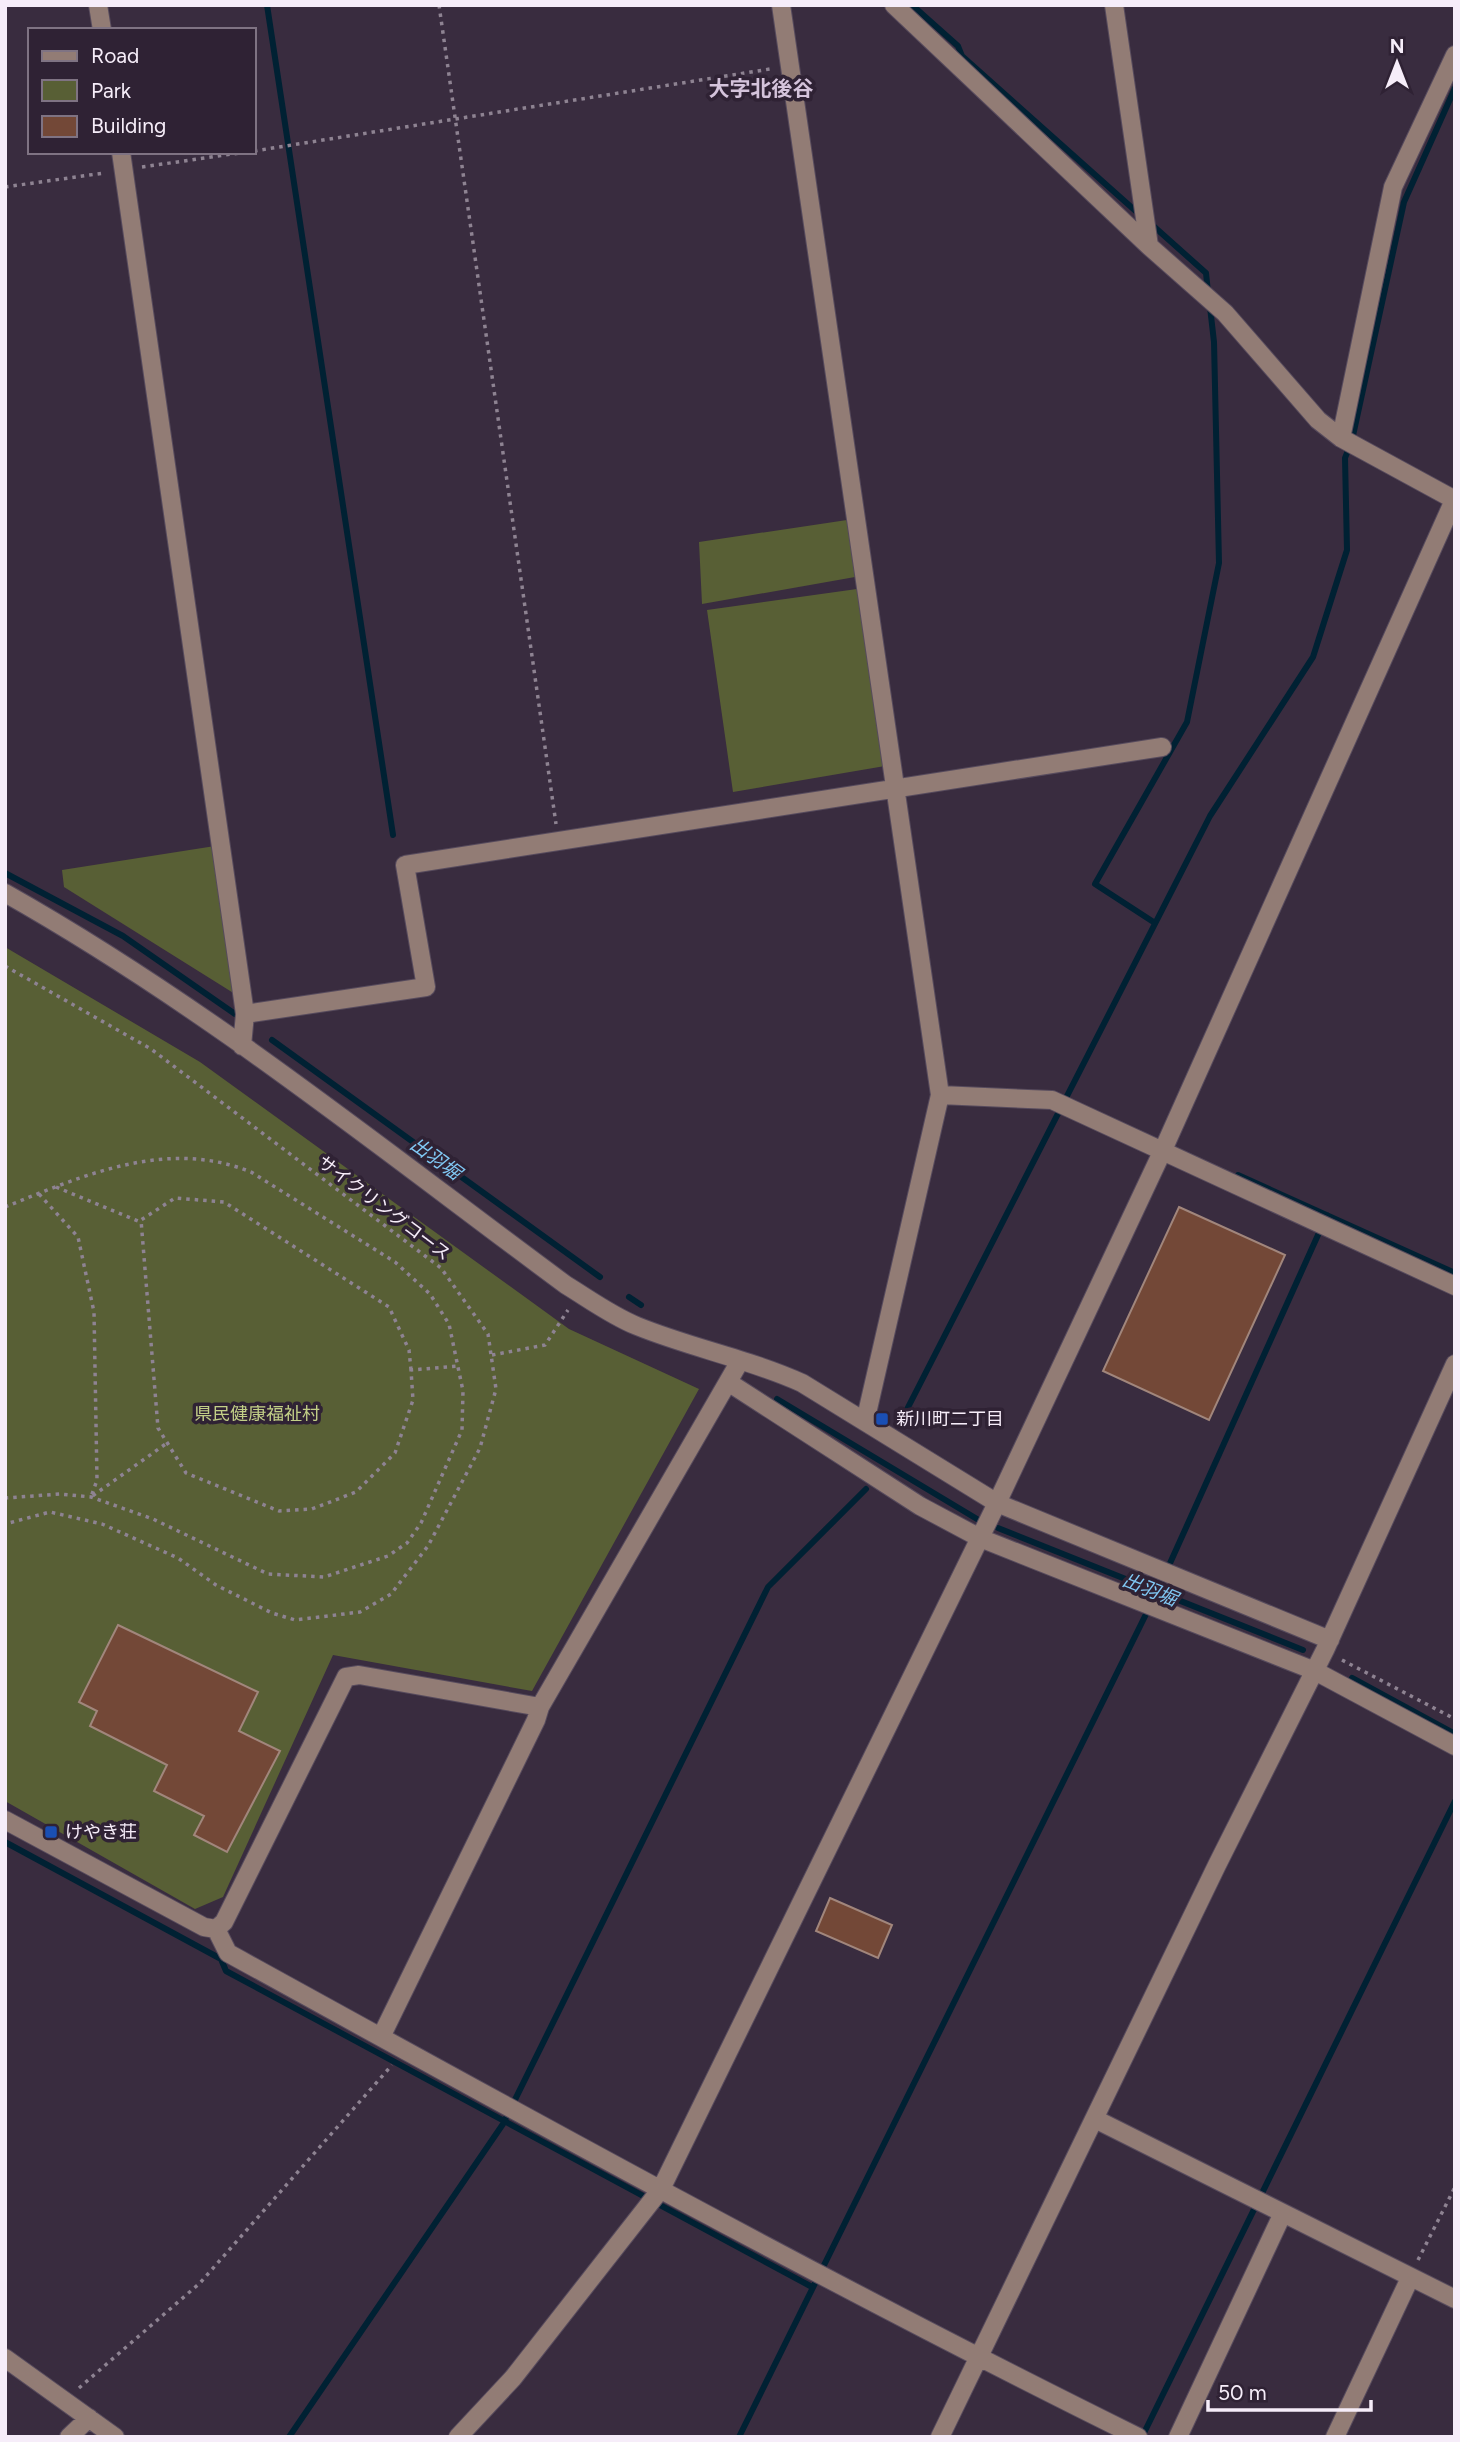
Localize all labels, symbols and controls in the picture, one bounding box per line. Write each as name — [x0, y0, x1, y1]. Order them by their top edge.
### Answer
legend — [28, 28, 256, 154]
north arrow — [1362, 28, 1432, 98]
text: N — [1390, 35, 1404, 58]
text: Road — [91, 43, 139, 68]
district label: 大字北後谷 — [709, 76, 814, 101]
text: Park — [91, 78, 132, 103]
text: Building — [91, 113, 166, 138]
water label: 出羽堀 — [406, 1132, 468, 1186]
street label: サイクリングコース — [313, 1151, 455, 1265]
park label: 県民健康福祉村 — [194, 1403, 320, 1425]
place label: 新川町二丁目 — [896, 1408, 1004, 1430]
marker: 新川町二丁目 — [874, 1411, 890, 1427]
water label: 出羽堀 — [1119, 1568, 1183, 1612]
place label: けやき荘 — [65, 1821, 137, 1843]
marker: けやき荘 — [43, 1824, 59, 1840]
scale bar — [1208, 2368, 1371, 2412]
text: 50 m — [1218, 2380, 1267, 2405]

